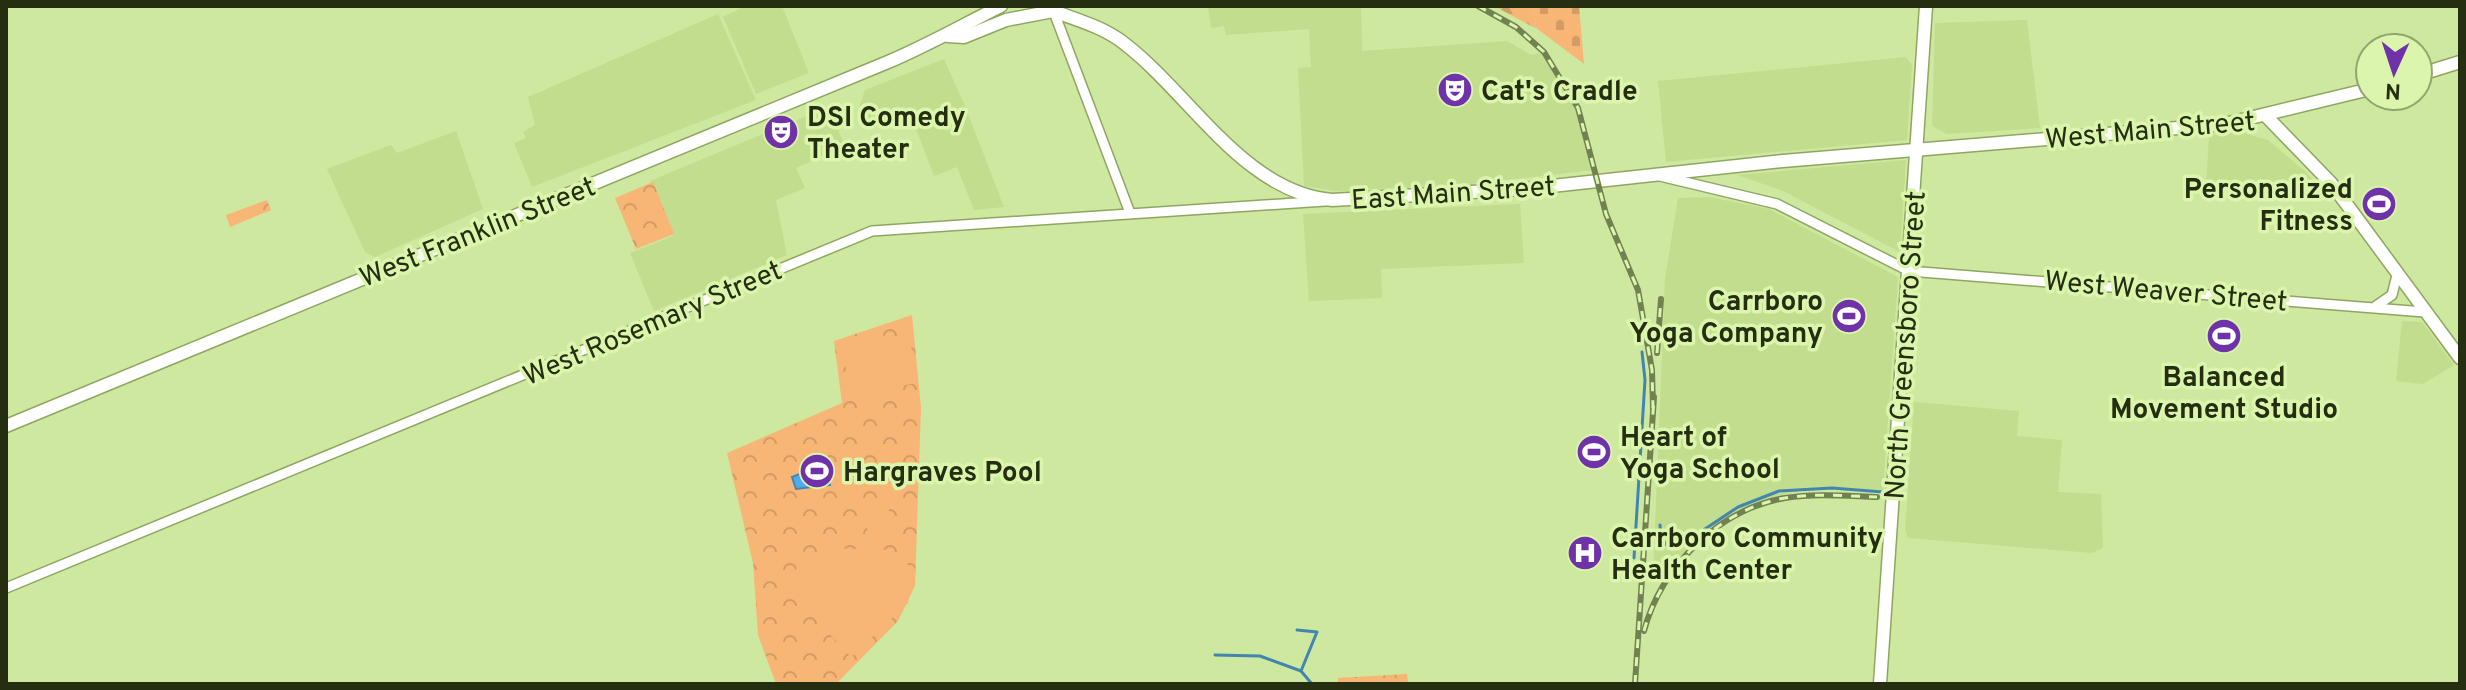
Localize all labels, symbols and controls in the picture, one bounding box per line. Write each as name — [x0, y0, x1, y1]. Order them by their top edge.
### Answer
north arrow — [2354, 32, 2434, 112]
theatre icon: Cat's Cradle — [1436, 71, 1474, 109]
place label: Cat's Cradle — [1481, 75, 1638, 111]
text: N — [2384, 76, 2402, 103]
place label: DSI Comedy Theater — [807, 101, 966, 169]
street label: West Main Street — [2044, 105, 2257, 159]
theatre icon: DSI Comedy Theater — [762, 113, 800, 151]
street label: West Franklin Street — [355, 170, 601, 298]
street label: East Main Street — [1350, 170, 1556, 220]
place label: Personalized Fitness — [2184, 173, 2353, 241]
sports icon: Personalized Fitness — [2360, 185, 2398, 223]
street label: North Greensboro Street — [1878, 190, 1936, 501]
street label: West Rosemary Street — [518, 254, 788, 396]
street label: West Weaver Street — [2043, 264, 2289, 322]
place label: Carrboro Yoga Company — [1629, 285, 1823, 353]
sports icon: Carrboro Yoga Company — [1830, 297, 1868, 335]
sports icon: Balanced Movement Studio — [2205, 317, 2243, 355]
place label: Balanced Movement Studio — [2110, 361, 2338, 429]
place label: Heart of Yoga School — [1620, 421, 1780, 489]
sports icon: Heart of Yoga School — [1575, 433, 1613, 471]
sports icon: Hargraves Pool — [798, 452, 836, 490]
place label: Hargraves Pool — [843, 456, 1042, 492]
place label: Carrboro Community Health Center — [1611, 522, 1883, 590]
hospital icon: Carrboro Community Health Center — [1566, 534, 1604, 572]

